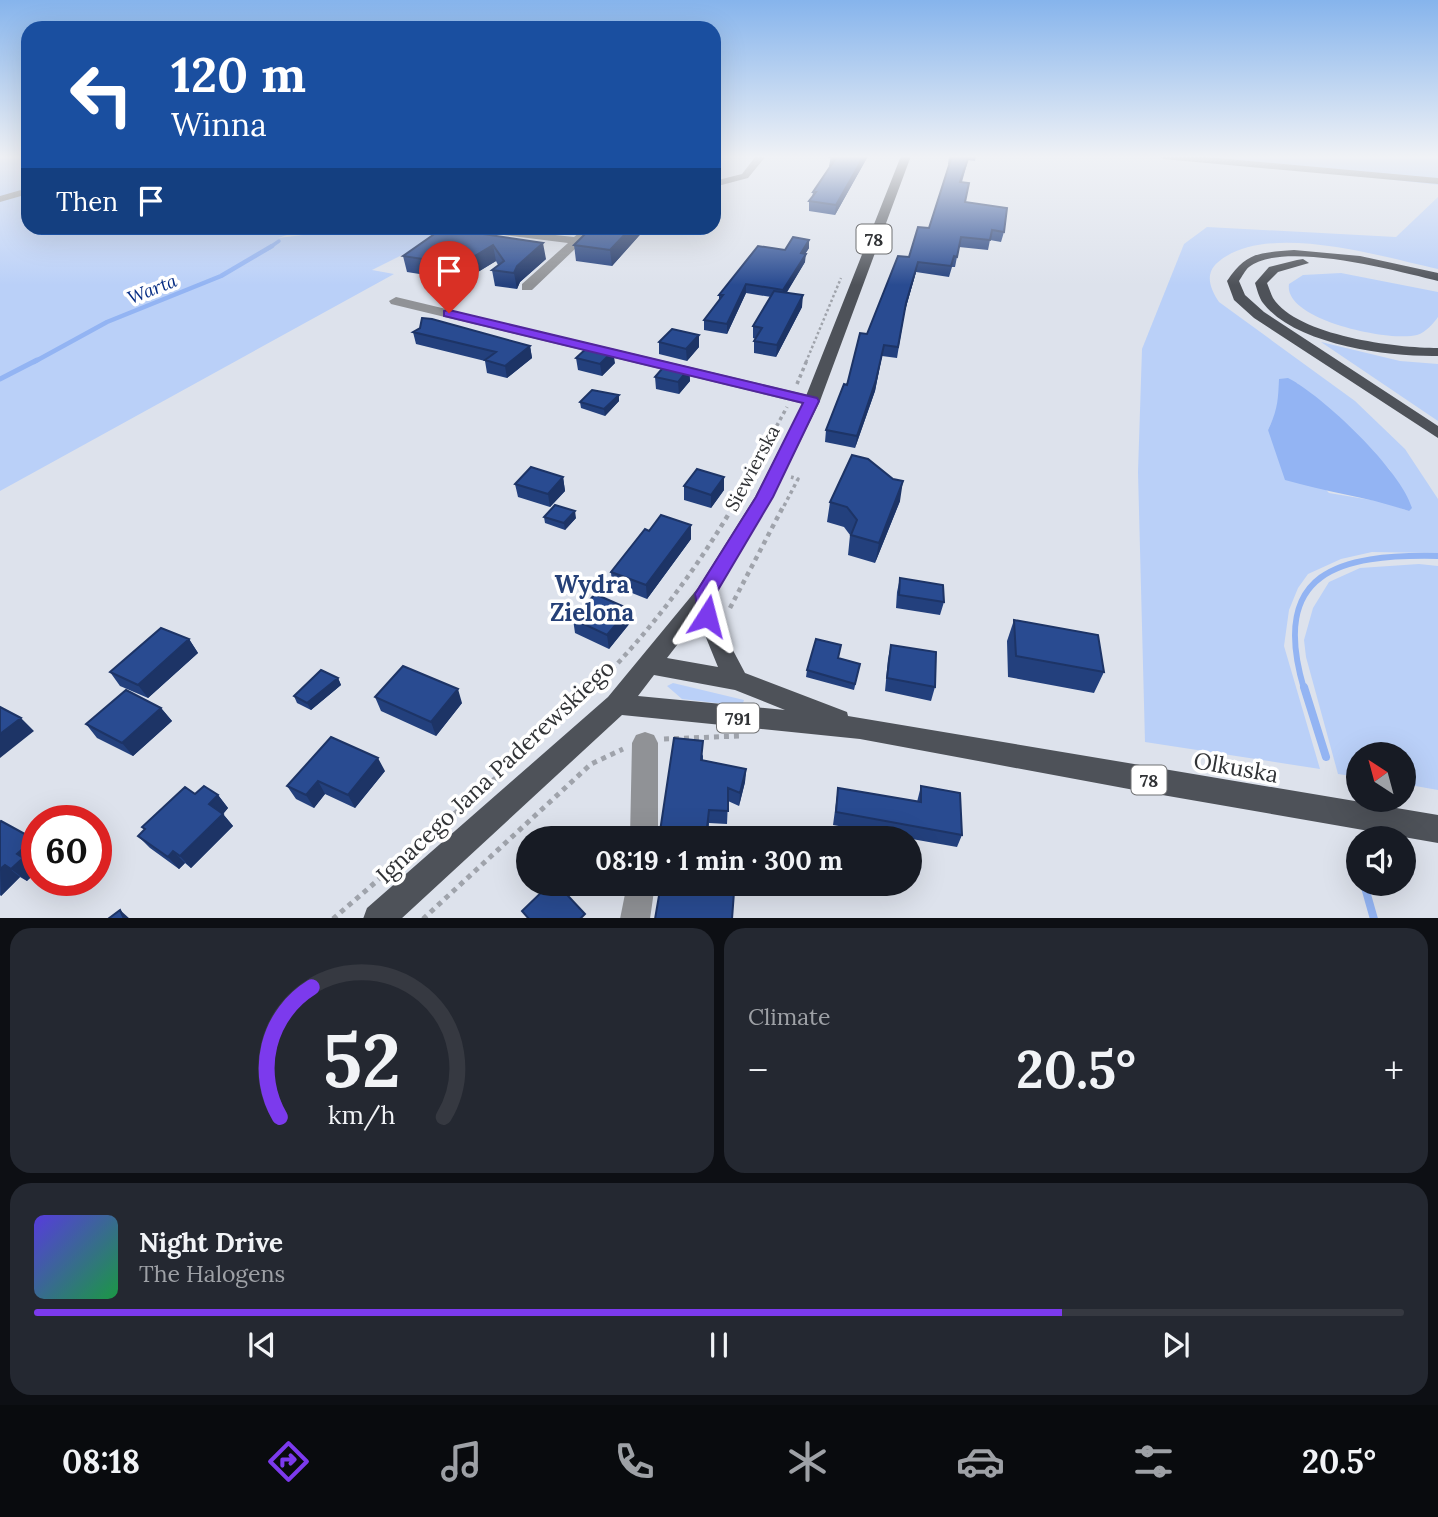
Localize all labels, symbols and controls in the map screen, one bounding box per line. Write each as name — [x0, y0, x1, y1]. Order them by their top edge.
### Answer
text: 120 m — [171, 43, 306, 105]
icon: left — [56, 49, 147, 140]
text: Winna — [171, 104, 267, 145]
icon: arrive — [132, 182, 170, 220]
text: Then — [56, 185, 118, 218]
road number: 78 — [856, 225, 892, 254]
pin — [419, 241, 479, 313]
icon: arrive — [430, 252, 468, 290]
water label: Warta — [124, 269, 180, 309]
street label: Siewierska — [719, 421, 785, 515]
district label: Wydra Zielona — [550, 569, 634, 628]
position arrow — [670, 579, 744, 653]
street label: Ignacego Jana Paderewskiego — [370, 653, 620, 889]
road number: 791 — [717, 704, 759, 732]
north arrow — [1346, 742, 1416, 812]
map controls — [1346, 742, 1416, 896]
street label: Olkuska — [1191, 745, 1281, 789]
road number: 78 — [1132, 766, 1166, 794]
speed limit sign: 60 — [21, 805, 112, 896]
button: sound — [1346, 826, 1416, 896]
text: 08:19 · 1 min · 300 m — [595, 844, 843, 877]
text: Climate — [748, 1002, 830, 1031]
text: 52 — [323, 1014, 401, 1107]
text: 20.5° — [1016, 1036, 1136, 1102]
text: − — [748, 1046, 768, 1094]
text: + — [1384, 1046, 1404, 1094]
text: km/h — [328, 1098, 396, 1130]
text: Night Drive — [139, 1226, 283, 1259]
text: The Halogens — [139, 1259, 285, 1288]
icon: previous — [243, 1326, 281, 1364]
icon: pause — [700, 1326, 738, 1364]
icon: next — [1157, 1326, 1195, 1364]
icon: directions — [264, 1437, 313, 1486]
icon: music — [437, 1437, 486, 1486]
icon: phone — [610, 1437, 659, 1486]
icon: climate — [783, 1437, 832, 1486]
icon: car — [956, 1437, 1005, 1486]
icon: filters — [1129, 1437, 1178, 1486]
text: 08:18 — [62, 1441, 140, 1482]
text: 20.5° — [1302, 1441, 1376, 1482]

